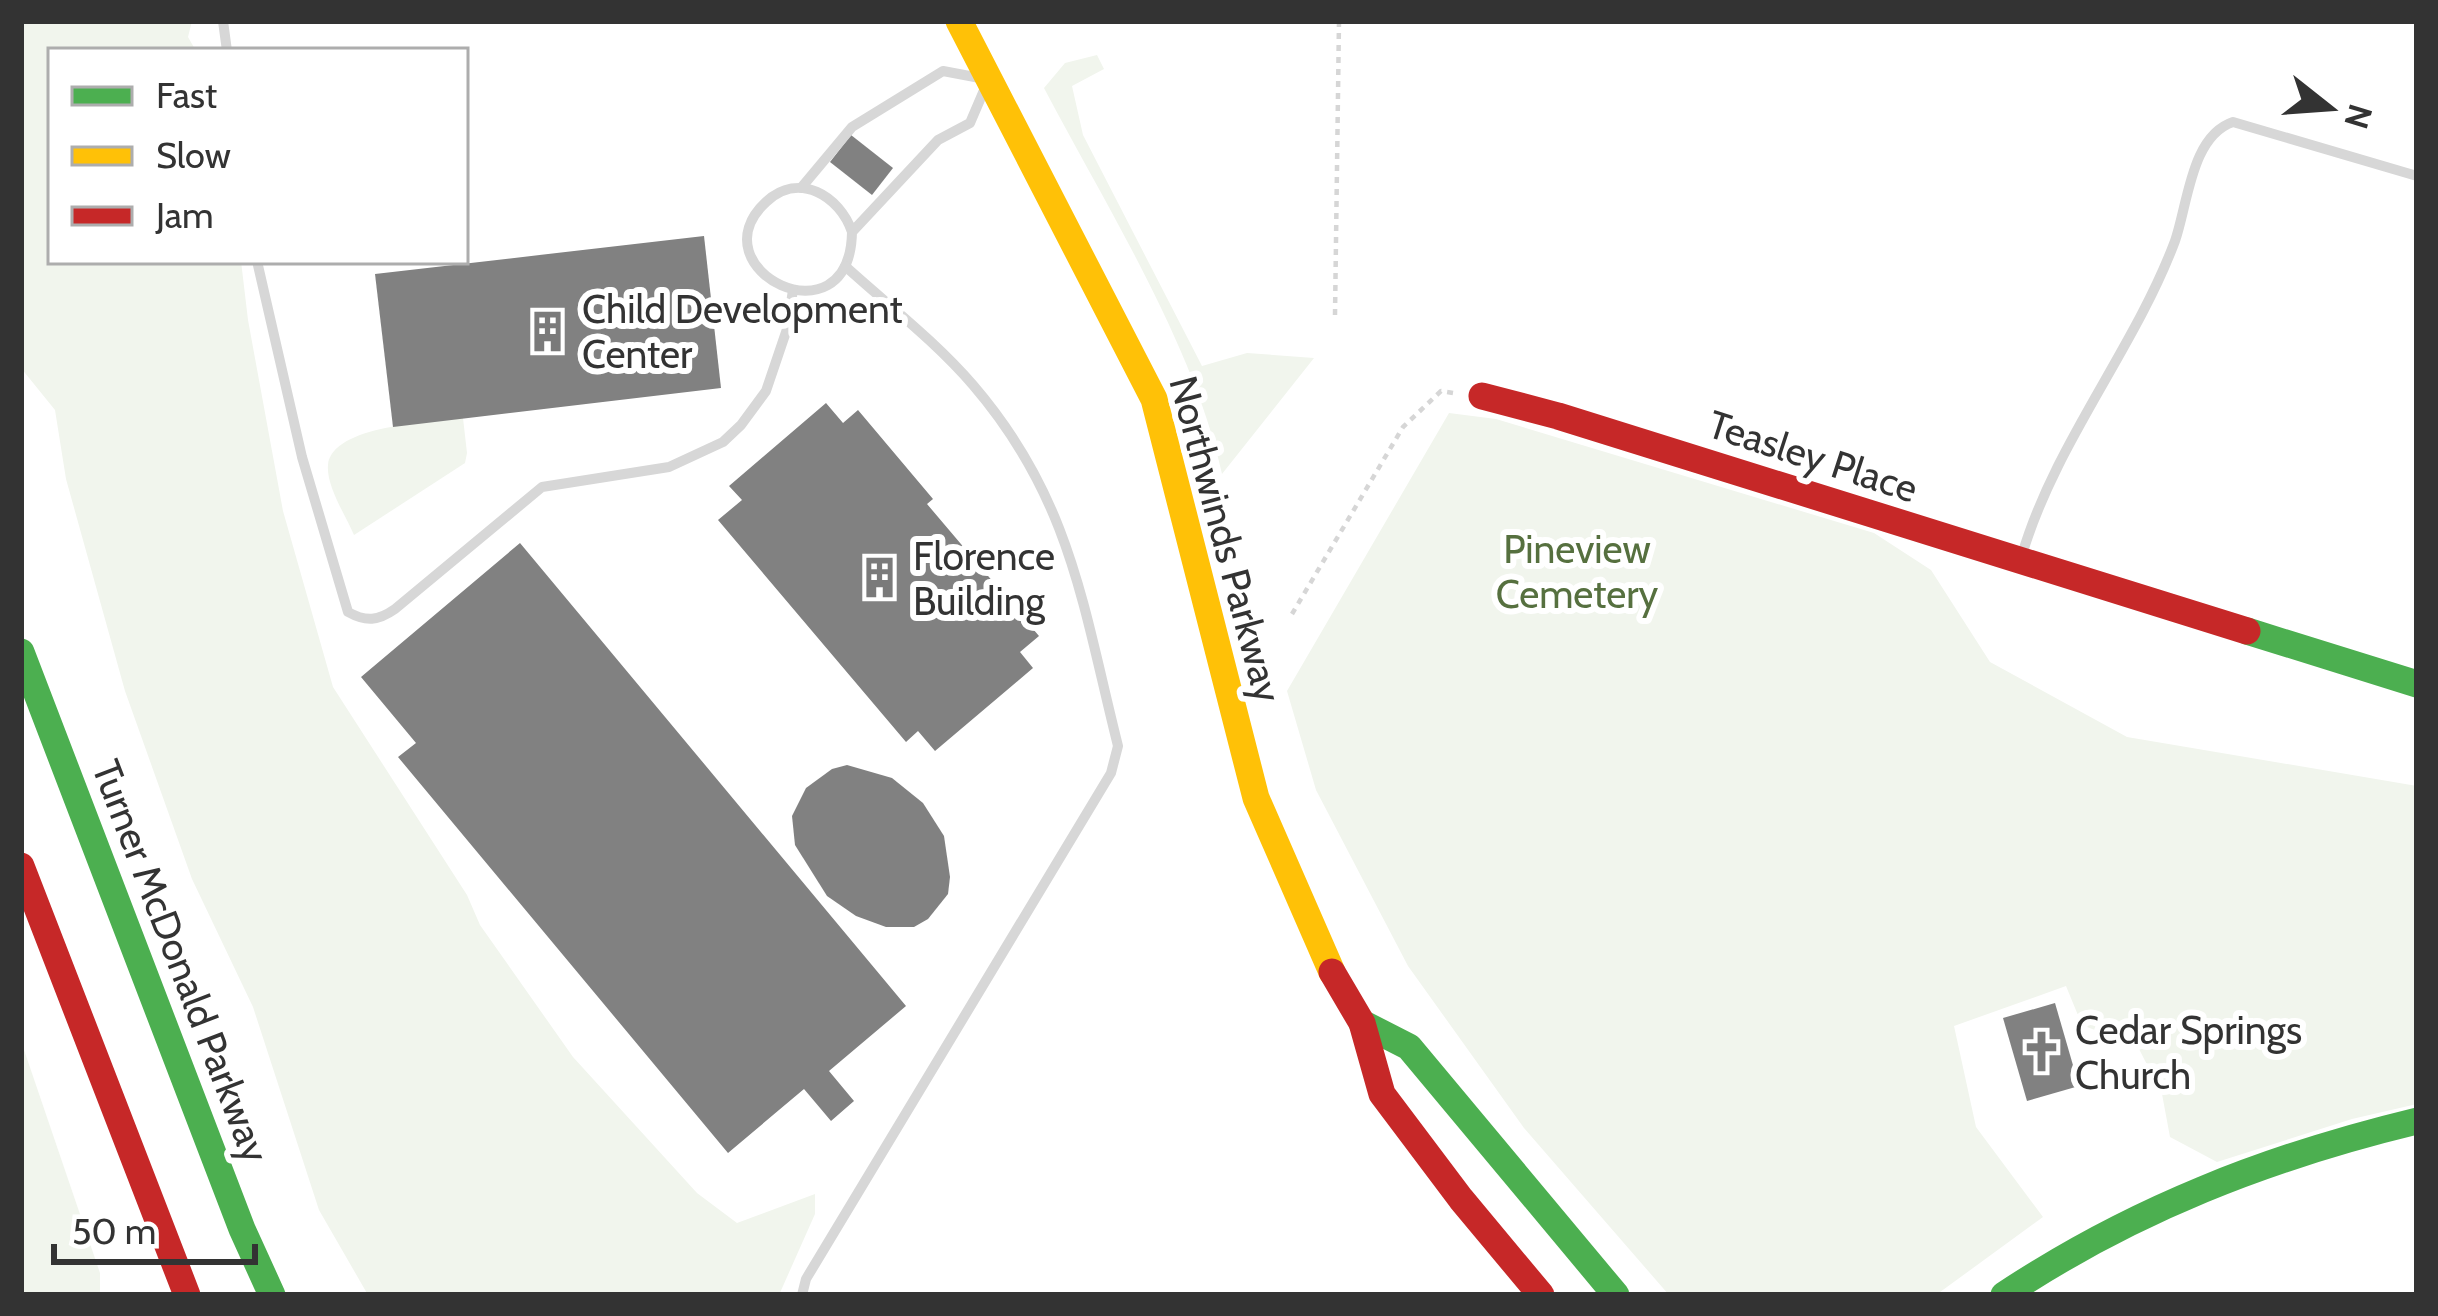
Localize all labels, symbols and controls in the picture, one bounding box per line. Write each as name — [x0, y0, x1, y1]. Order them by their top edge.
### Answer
legend — [48, 48, 468, 264]
north arrow — [2270, 48, 2390, 168]
text: Fast — [156, 73, 217, 117]
text: N — [2336, 100, 2381, 134]
text: Slow — [156, 133, 231, 177]
text: Jam — [155, 193, 214, 237]
place label: Child Development Center — [582, 285, 903, 378]
building icon: Child Development Center — [525, 308, 571, 354]
street label: Northwinds Parkway — [1159, 371, 1293, 708]
street label: Teasley Place — [1702, 400, 1924, 512]
park label: Pineview Cemetery — [1496, 525, 1659, 618]
place label: Florence Building — [913, 532, 1055, 625]
building icon: Florence Building — [856, 555, 902, 601]
street label: Turner McDonald Parkway — [82, 753, 280, 1169]
place label: Cedar Springs Church — [2075, 1006, 2302, 1099]
church icon: Cedar Springs Church — [2018, 1029, 2064, 1075]
scale bar — [54, 1190, 255, 1264]
text: 50 m — [72, 1209, 156, 1253]

